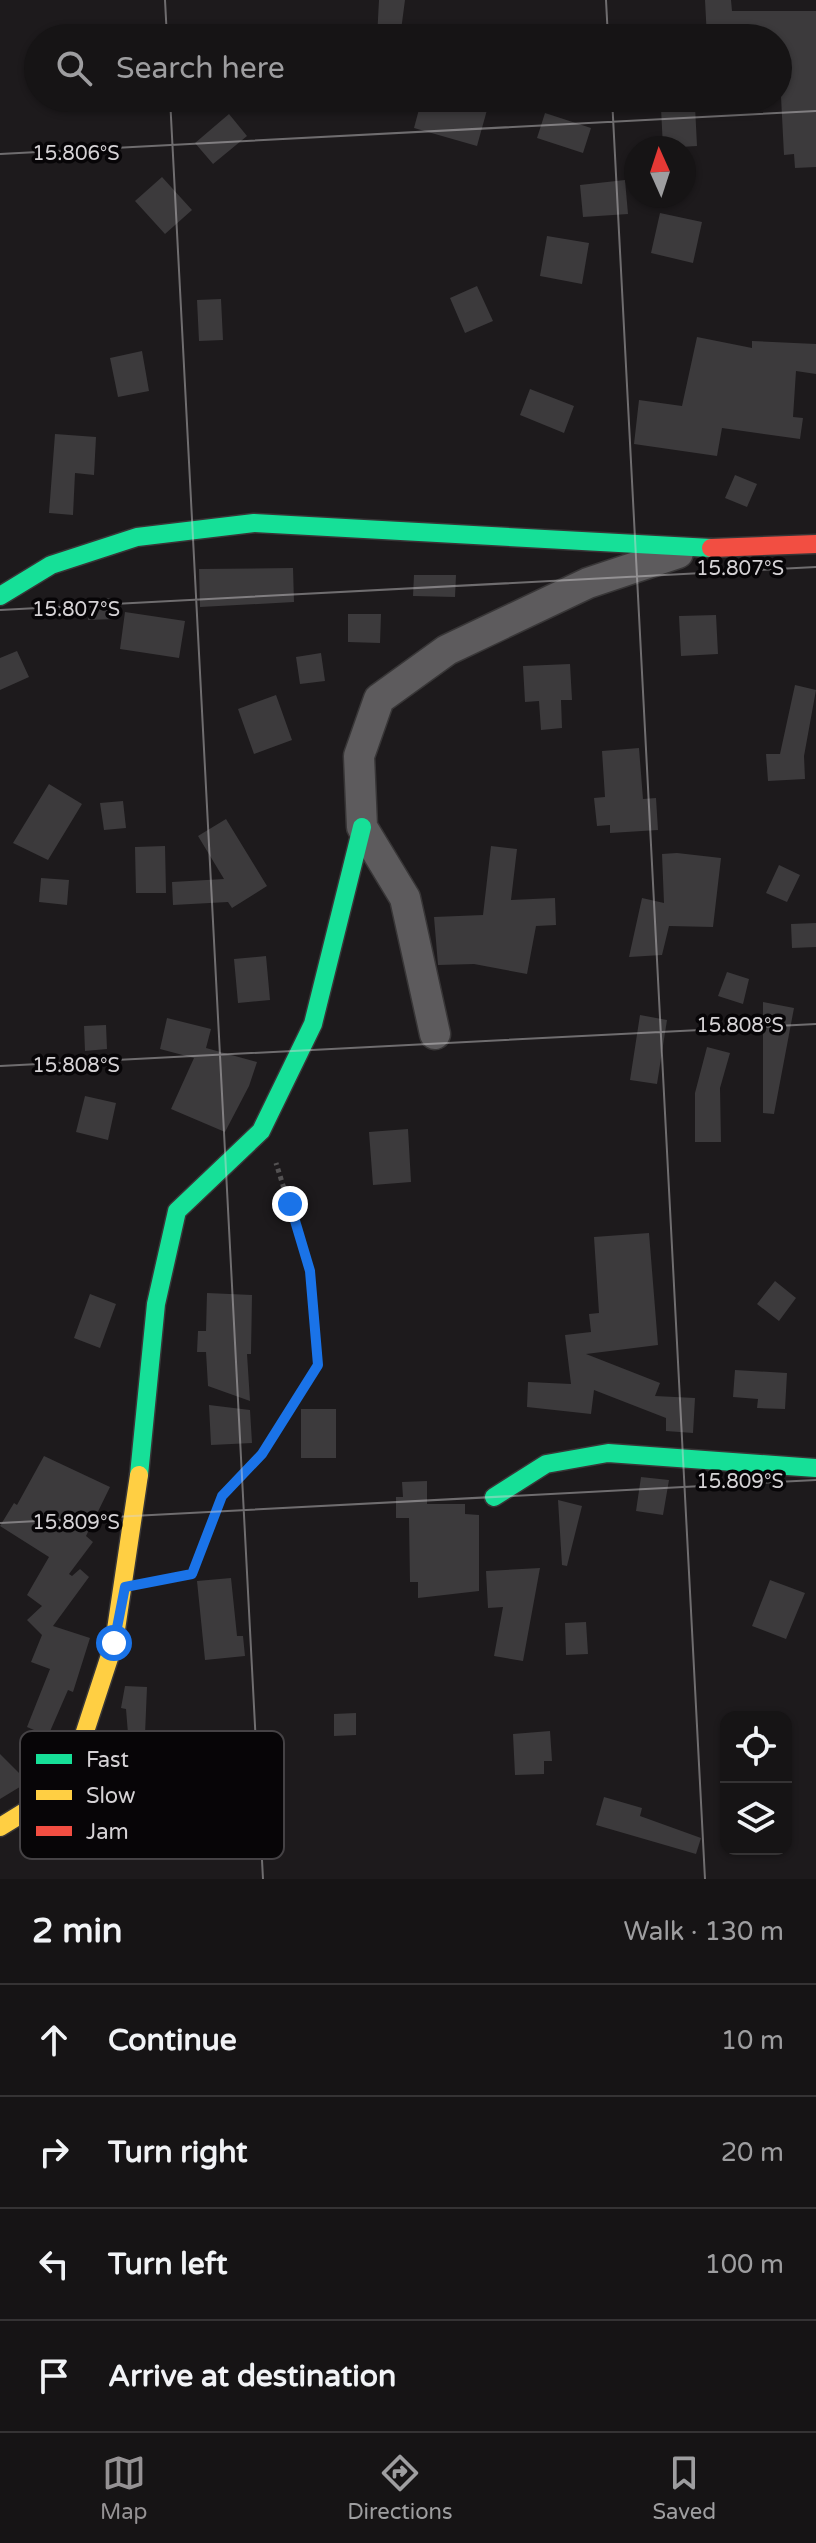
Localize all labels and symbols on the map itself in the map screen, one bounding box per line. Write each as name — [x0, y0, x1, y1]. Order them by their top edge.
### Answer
north arrow — [624, 136, 696, 208]
text: 15.806°S — [32, 142, 120, 166]
text: 15.807°S — [696, 557, 784, 581]
text: 15.807°S — [32, 598, 120, 622]
text: 15.808°S — [696, 1014, 784, 1038]
text: 15.808°S — [32, 1054, 120, 1078]
route end — [272, 1186, 308, 1222]
text: 15.809°S — [696, 1470, 784, 1494]
text: 15.809°S — [32, 1511, 120, 1535]
route start — [96, 1625, 132, 1661]
legend — [20, 1731, 284, 1859]
text: Fast — [86, 1747, 129, 1773]
text: Slow — [86, 1783, 136, 1809]
text: Jam — [86, 1819, 129, 1845]

